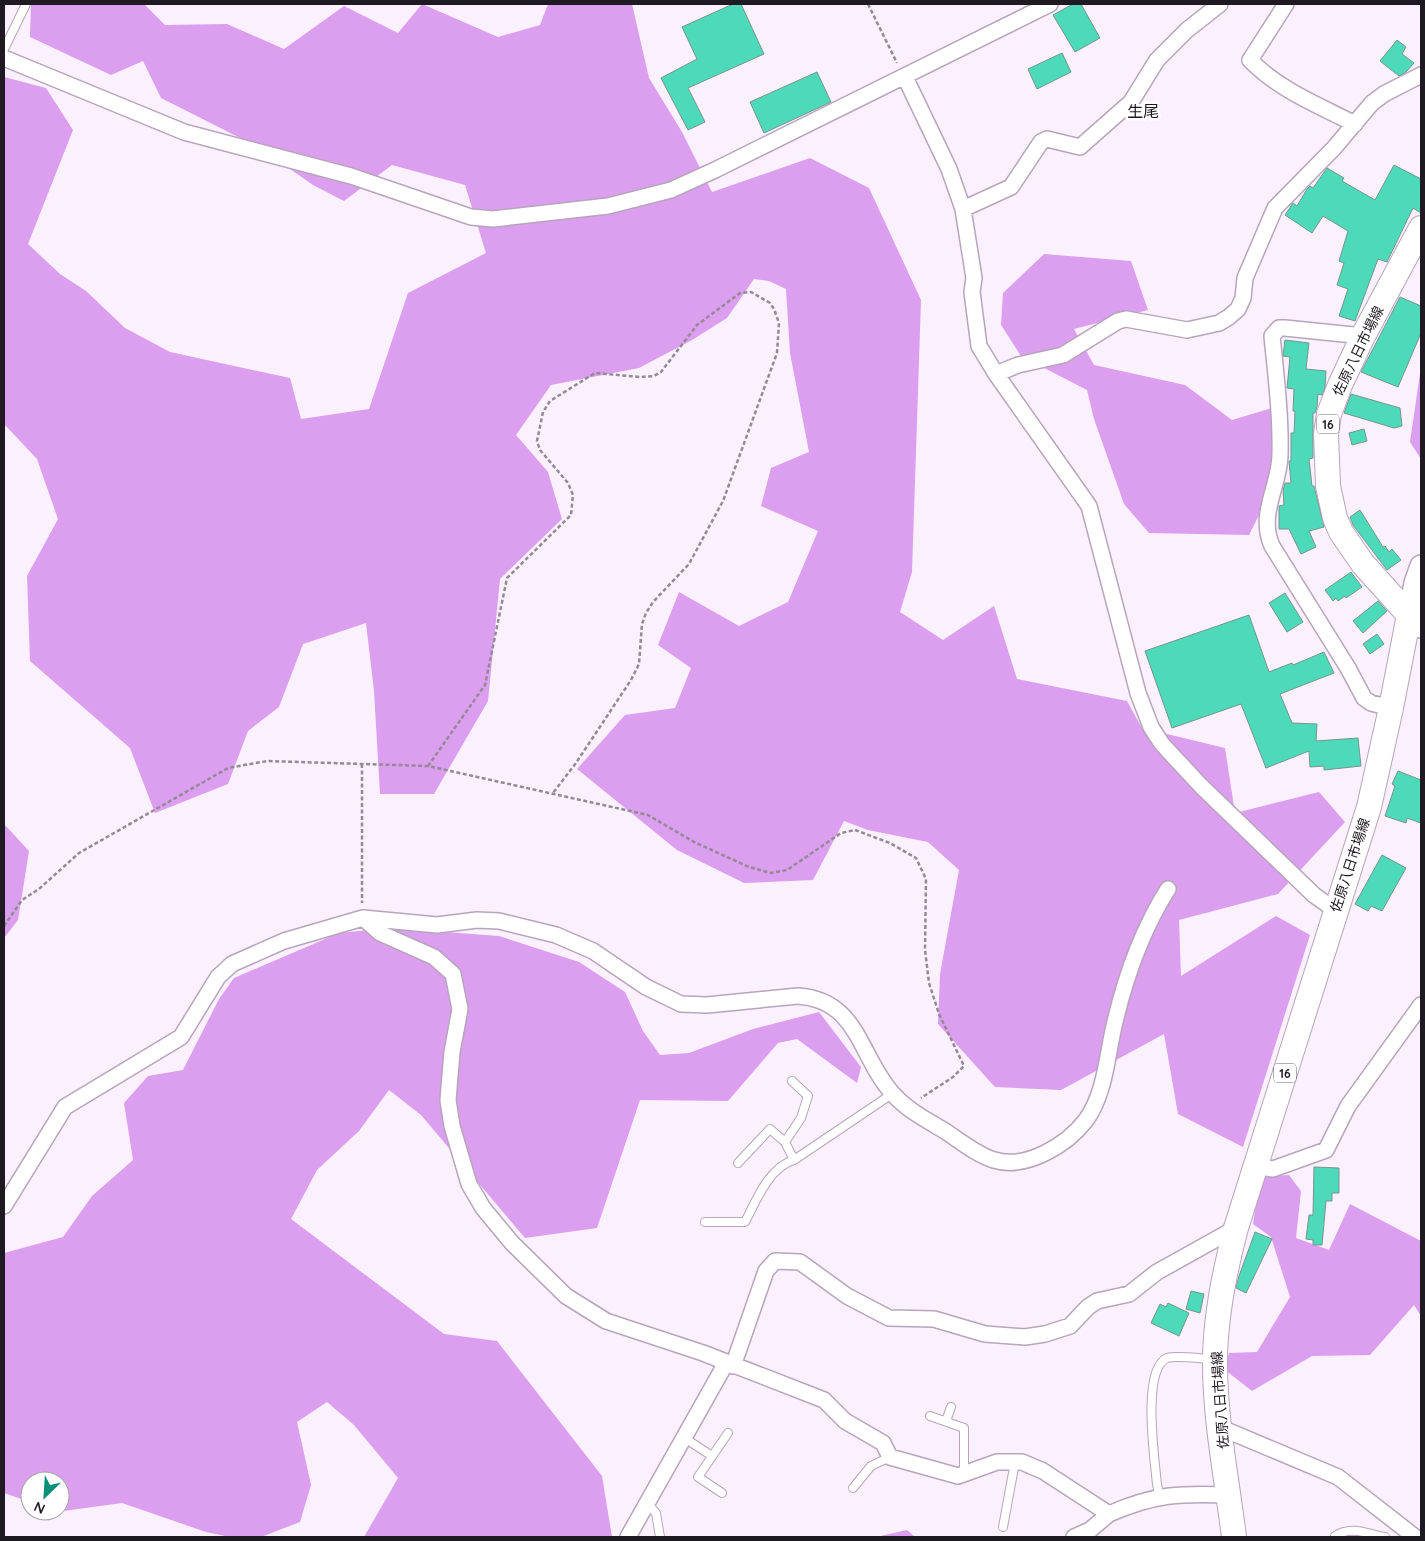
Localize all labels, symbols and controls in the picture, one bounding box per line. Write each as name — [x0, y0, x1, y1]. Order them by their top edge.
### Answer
district label: 生尾 — [1127, 101, 1159, 121]
street label: 佐原八日市場線 — [1328, 303, 1388, 399]
road number: 16 — [1317, 414, 1339, 434]
street label: 佐原八日市場線 — [1326, 816, 1374, 914]
road number: 16 — [1274, 1064, 1296, 1082]
street label: 佐原八日市場線 — [1208, 1350, 1232, 1450]
north arrow — [20, 1471, 70, 1521]
text: N — [31, 1497, 48, 1518]

